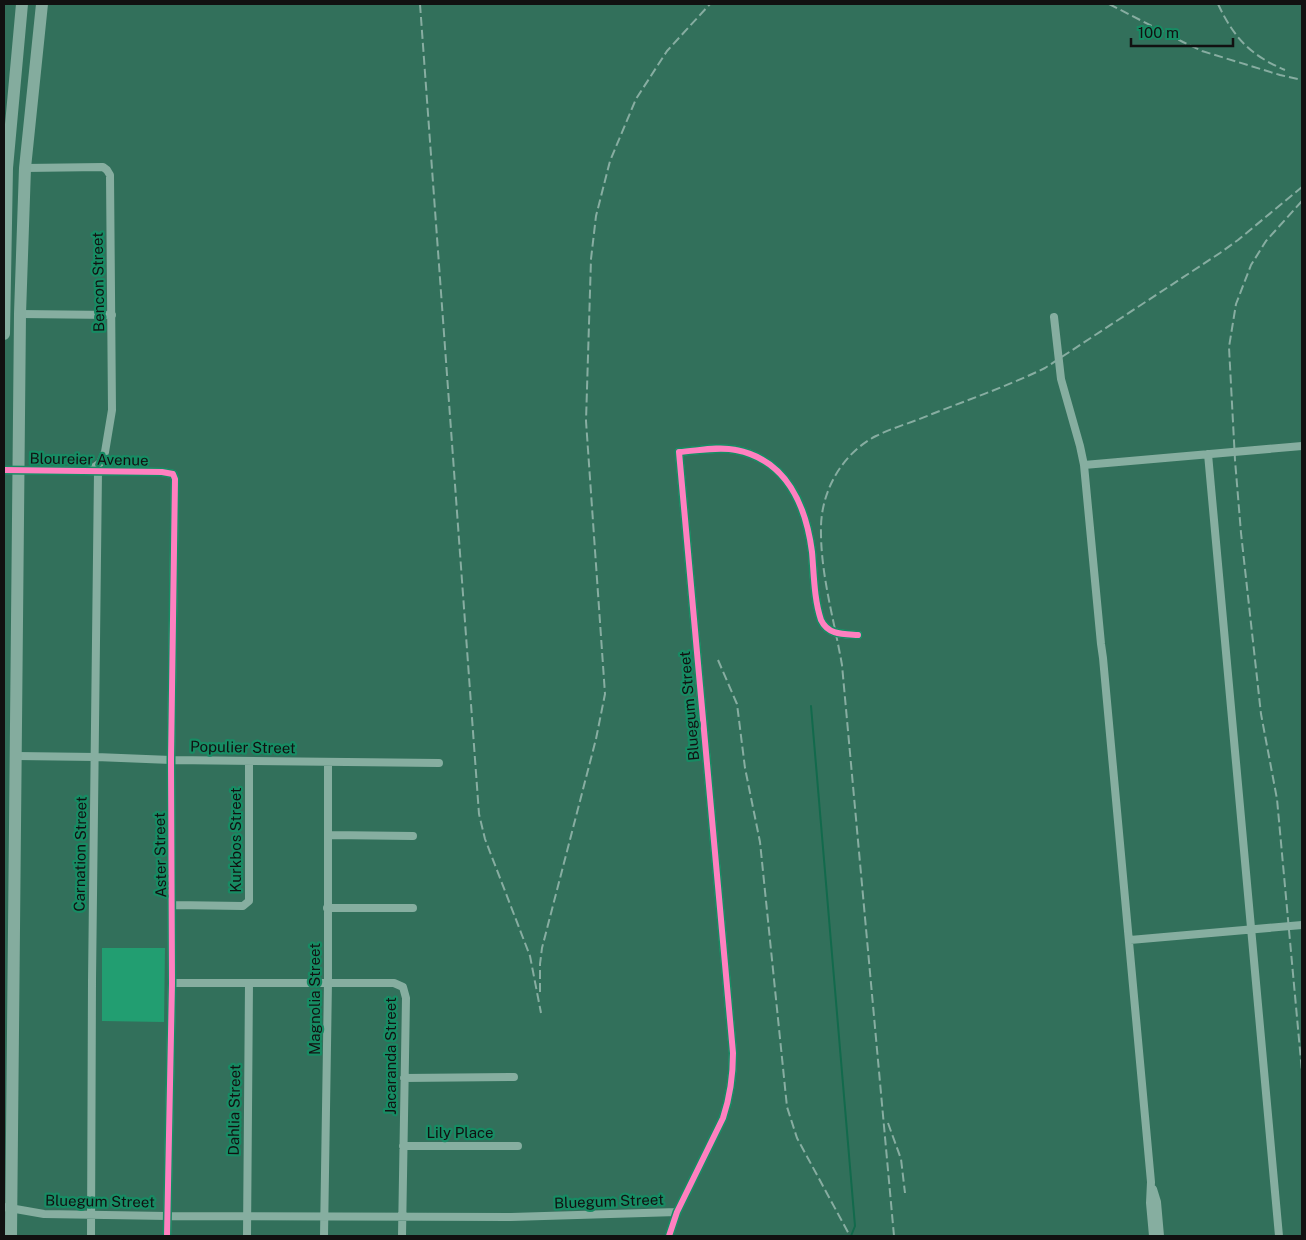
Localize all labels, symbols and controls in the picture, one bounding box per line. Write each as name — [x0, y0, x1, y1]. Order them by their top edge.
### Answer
scale bar — [1131, 15, 1234, 47]
text: 100 m — [1138, 24, 1179, 41]
street label: Bencon Street — [89, 232, 107, 332]
street label: Bloureier Avenue — [29, 449, 149, 469]
street label: Bluegum Street — [676, 650, 702, 761]
street label: Populier Street — [190, 738, 296, 756]
street label: Kurkbos Street — [227, 787, 244, 893]
street label: Carnation Street — [70, 796, 90, 912]
street label: Aster Street — [151, 812, 169, 898]
street label: Magnolia Street — [306, 943, 323, 1055]
street label: Jacaranda Street — [382, 997, 399, 1115]
street label: Dahlia Street — [225, 1064, 243, 1156]
street label: Lily Place — [426, 1124, 494, 1141]
street label: Bluegum Street — [554, 1191, 664, 1211]
street label: Bluegum Street — [45, 1192, 155, 1210]

